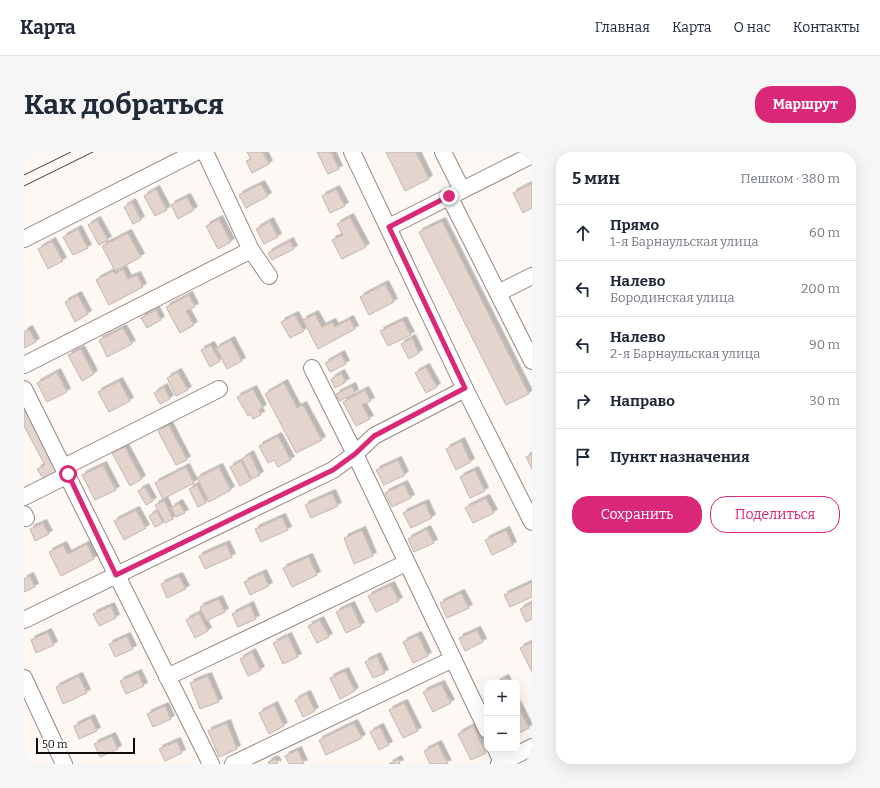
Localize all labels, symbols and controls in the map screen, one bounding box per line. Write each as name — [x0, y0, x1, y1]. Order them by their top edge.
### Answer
text: Карта — [20, 16, 76, 39]
text: Главная — [595, 19, 650, 36]
text: Карта — [672, 19, 711, 36]
text: О нас — [733, 19, 771, 36]
text: Контакты — [793, 19, 860, 36]
button: Маршрут — [755, 86, 856, 123]
text: Как добраться — [24, 88, 224, 121]
text: 5 мин — [572, 168, 620, 189]
text: Пешком · 380 m — [741, 171, 840, 186]
route end — [440, 187, 458, 205]
text: Прямо — [610, 216, 659, 234]
icon: ahead — [572, 222, 594, 244]
text: 60 m — [809, 225, 840, 240]
text: 1-я Барнаульская улица — [610, 234, 759, 249]
text: Налево — [610, 272, 665, 290]
icon: left — [572, 278, 594, 300]
text: 200 m — [801, 281, 840, 296]
text: Бородинская улица — [610, 290, 735, 305]
text: Налево — [610, 328, 665, 346]
icon: left — [572, 334, 594, 356]
text: 90 m — [809, 337, 840, 352]
text: 2-я Барнаульская улица — [610, 346, 760, 361]
icon: right — [572, 390, 594, 412]
text: Направо — [610, 392, 675, 410]
text: 30 m — [809, 393, 840, 408]
icon: arrive — [572, 446, 594, 468]
text: Пункт назначения — [610, 448, 750, 466]
route start — [59, 465, 77, 483]
button: Сохранить — [572, 496, 702, 533]
button: Поделиться — [710, 496, 840, 533]
map controls — [484, 680, 520, 752]
button: + — [484, 680, 520, 716]
button: − — [484, 716, 520, 752]
scale bar — [36, 736, 135, 755]
text: 50 m — [42, 738, 68, 751]

